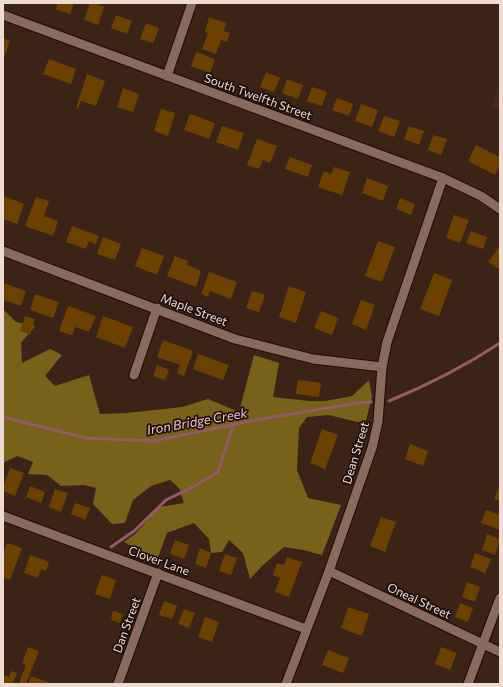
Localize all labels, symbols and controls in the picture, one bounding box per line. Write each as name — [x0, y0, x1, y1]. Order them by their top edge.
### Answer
street label: South Twelfth Street — [203, 70, 314, 122]
street label: Maple Street — [159, 290, 230, 328]
water label: Iron Bridge Creek — [146, 404, 249, 438]
street label: Dean Street — [339, 420, 371, 486]
street label: Clover Lane — [127, 543, 192, 578]
street label: Oneal Street — [385, 579, 454, 621]
street label: Dan Street — [110, 595, 143, 654]

